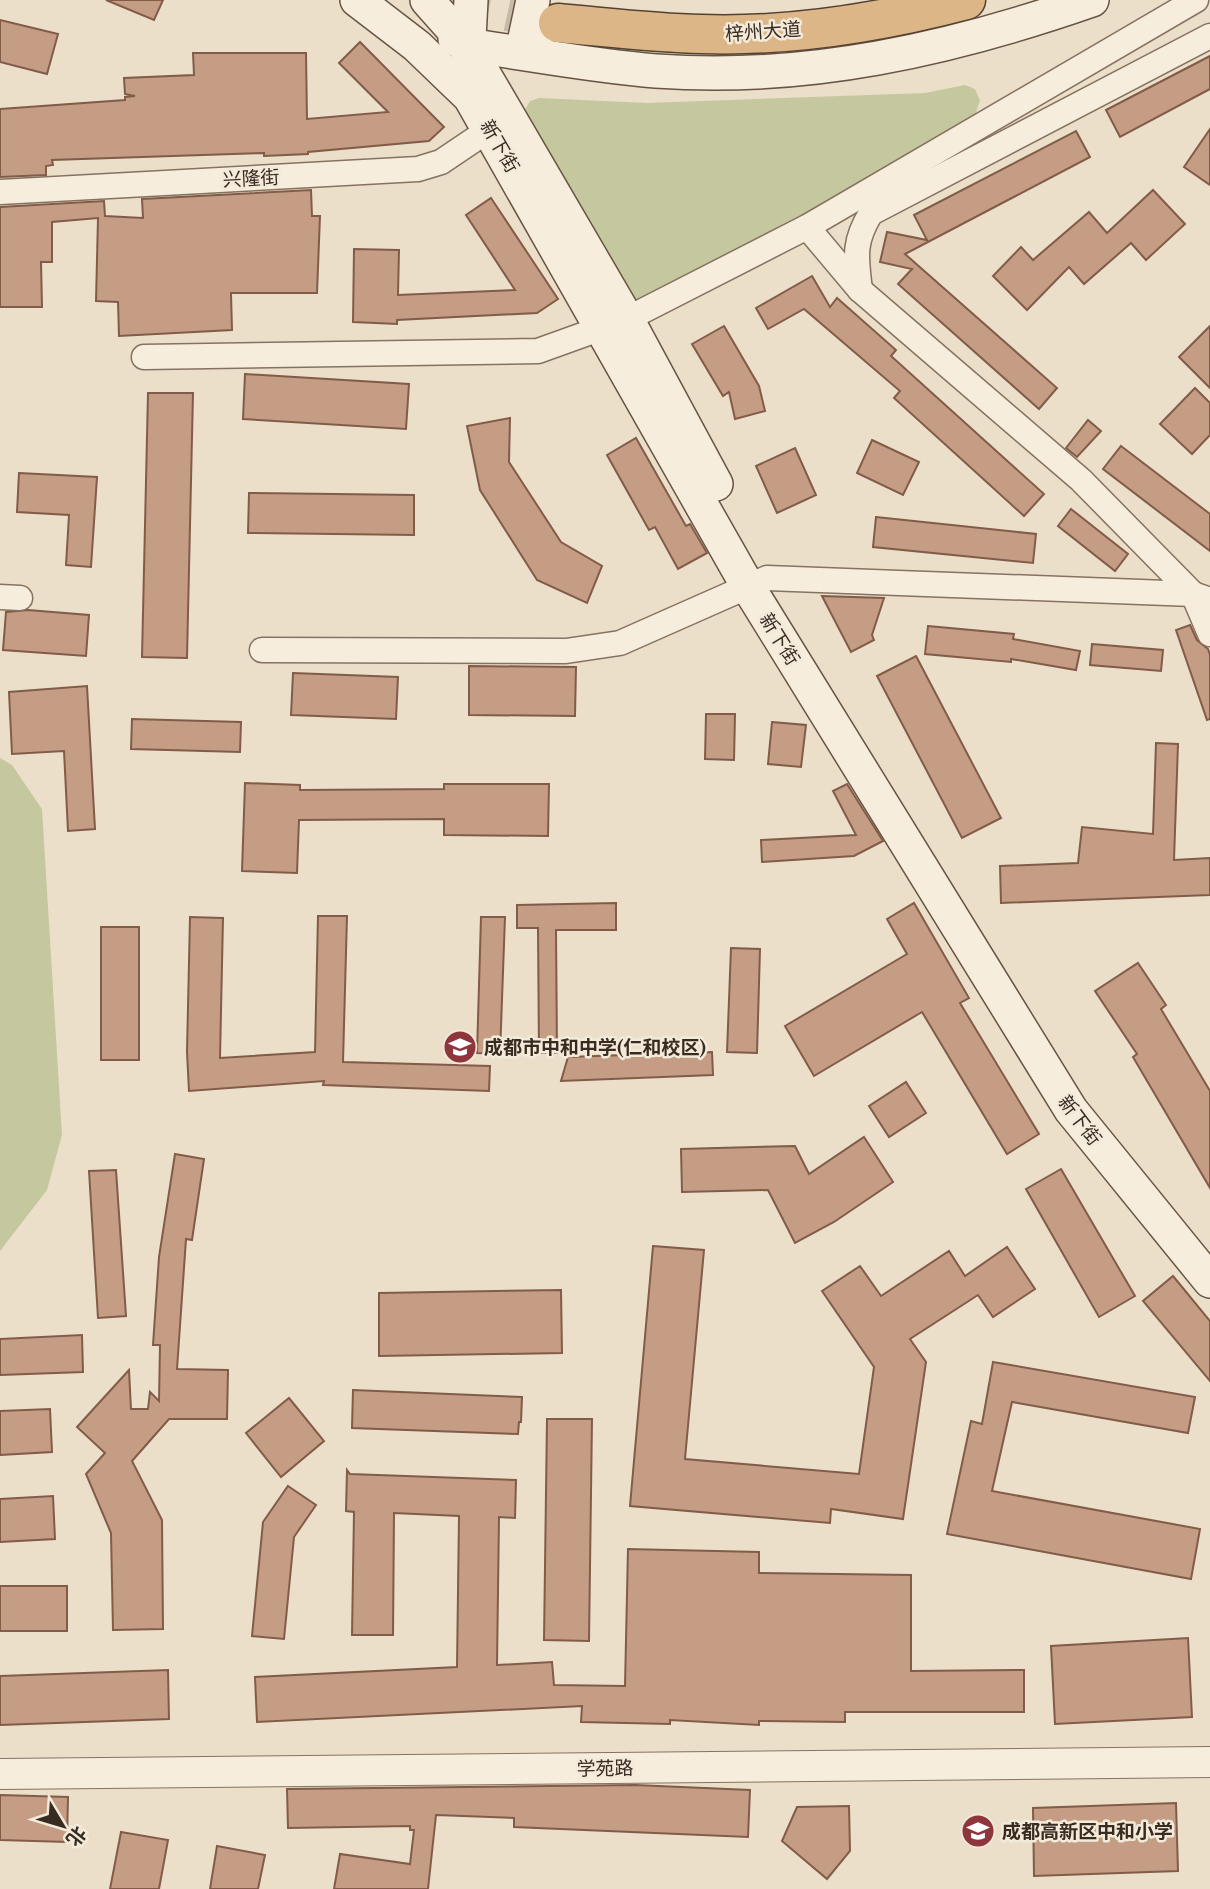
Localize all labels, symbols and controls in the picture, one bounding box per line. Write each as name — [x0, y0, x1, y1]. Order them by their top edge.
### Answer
street label: 梓州大道 — [724, 17, 802, 46]
street label: 新下街 — [475, 116, 524, 177]
street label: 兴隆街 — [222, 166, 280, 191]
street label: 新下街 — [755, 609, 804, 670]
school or university icon: 成都市中和中学(仁和校区) — [441, 1028, 479, 1066]
place label: 成都市中和中学(仁和校区) — [484, 1036, 706, 1059]
street label: 新下街 — [1053, 1091, 1106, 1150]
street label: 学苑路 — [576, 1757, 634, 1780]
north arrow — [28, 1791, 98, 1861]
school or university icon: 成都高新区中和小学 — [959, 1812, 997, 1850]
place label: 成都高新区中和小学 — [1002, 1820, 1173, 1843]
text: 北 — [61, 1822, 91, 1851]

